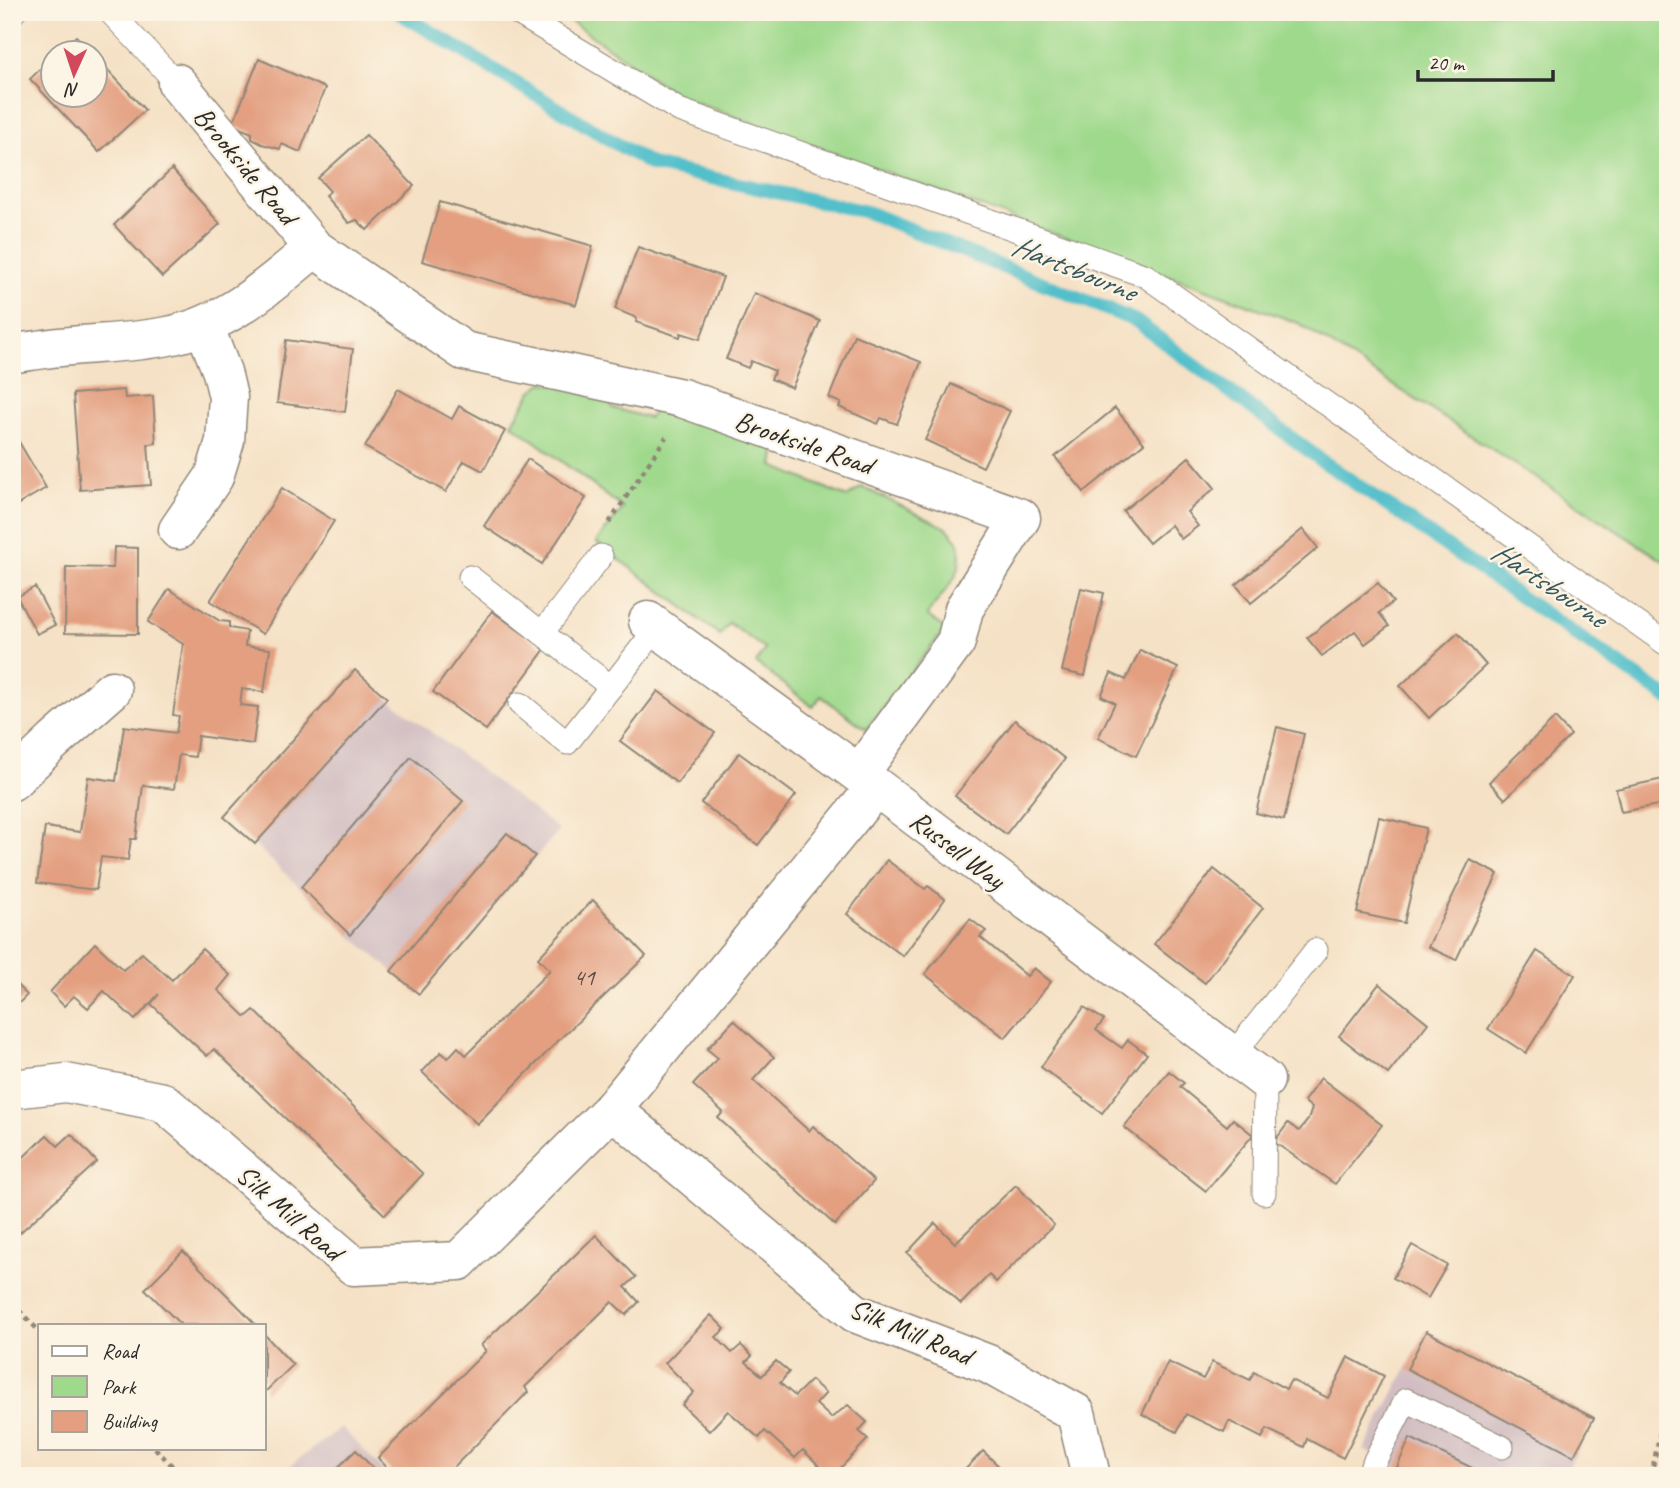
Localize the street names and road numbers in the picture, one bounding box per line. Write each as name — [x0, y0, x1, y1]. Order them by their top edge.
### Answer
street label: Brookside Road — [186, 99, 308, 235]
street label: Brookside Road — [730, 403, 881, 484]
street label: Russell Way — [903, 802, 1014, 898]
street label: Silk Mill Road — [229, 1157, 353, 1271]
street label: Silk Mill Road — [844, 1290, 981, 1374]

